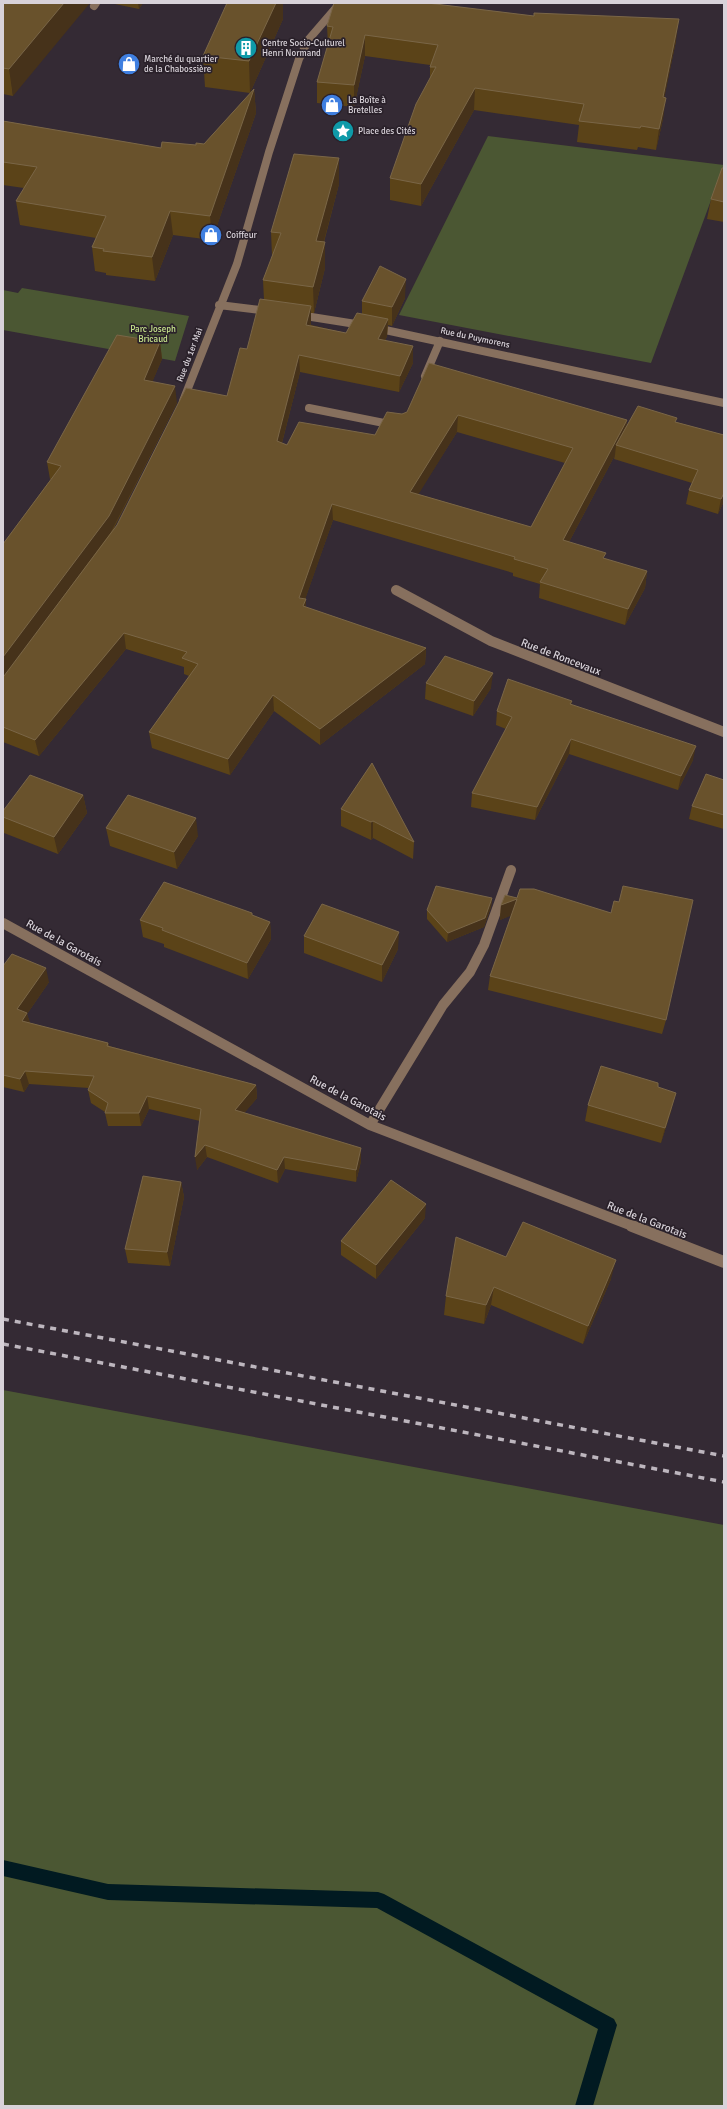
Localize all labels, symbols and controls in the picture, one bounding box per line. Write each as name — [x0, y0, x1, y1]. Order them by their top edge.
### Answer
building icon: Centre Socio-Culturel Henri Normand — [233, 35, 259, 61]
place label: Centre Socio-Culturel Henri Normand — [262, 38, 345, 59]
shop icon: Marché du quartier de la Chabossière — [116, 51, 142, 77]
place label: Marché du quartier de la Chabossière — [144, 54, 218, 75]
shop icon: La Boîte à Bretelles — [319, 92, 345, 118]
place label: La Boîte à Bretelles — [348, 95, 386, 116]
place icon: Place des Cités — [330, 118, 356, 144]
place label: Place des Cités — [358, 126, 416, 137]
shop icon: Coiffeur — [198, 222, 224, 248]
place label: Coiffeur — [226, 230, 258, 241]
park label: Parc Joseph Bricaud — [130, 324, 176, 345]
street label: Rue du Puymorens — [439, 325, 511, 351]
street label: Rue du 1er Mai — [175, 326, 205, 384]
street label: Rue de Roncevaux — [519, 636, 603, 678]
street label: Rue de la Garotais — [24, 917, 104, 969]
street label: Rue de la Garotais — [308, 1072, 389, 1124]
street label: Rue de la Garotais — [605, 1199, 689, 1241]

